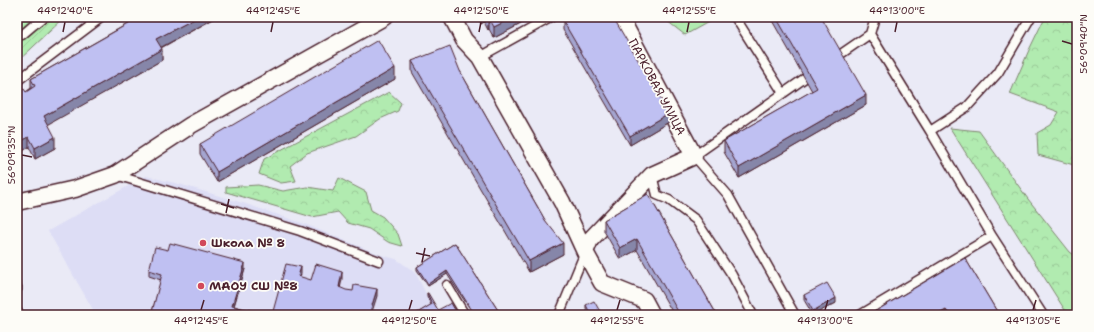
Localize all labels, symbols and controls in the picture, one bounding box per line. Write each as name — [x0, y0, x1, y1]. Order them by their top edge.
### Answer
text: 44°12'40"E — [37, 4, 93, 17]
text: 44°12'45"E — [246, 4, 300, 17]
text: 44°12'50"E — [453, 4, 509, 17]
text: 44°12'55"E — [662, 4, 716, 17]
text: 44°13'00"E — [869, 4, 925, 17]
text: 56°09'40"N — [1077, 14, 1090, 74]
street label: ПАРКОВАЯ УЛИЦА — [625, 36, 689, 138]
text: 56°09'35"N — [5, 126, 18, 184]
place label: Школа № 8 — [211, 235, 285, 251]
marker: Школа № 8 — [198, 238, 208, 248]
place label: МАОУ СШ №8 — [209, 278, 298, 294]
marker: МАОУ СШ №8 — [196, 281, 206, 291]
text: 44°12'45"E — [174, 314, 228, 327]
text: 44°12'50"E — [381, 314, 437, 327]
text: 44°12'55"E — [590, 314, 644, 327]
text: 44°13'00"E — [797, 314, 853, 327]
text: 44°13'05"E — [1006, 314, 1060, 327]

